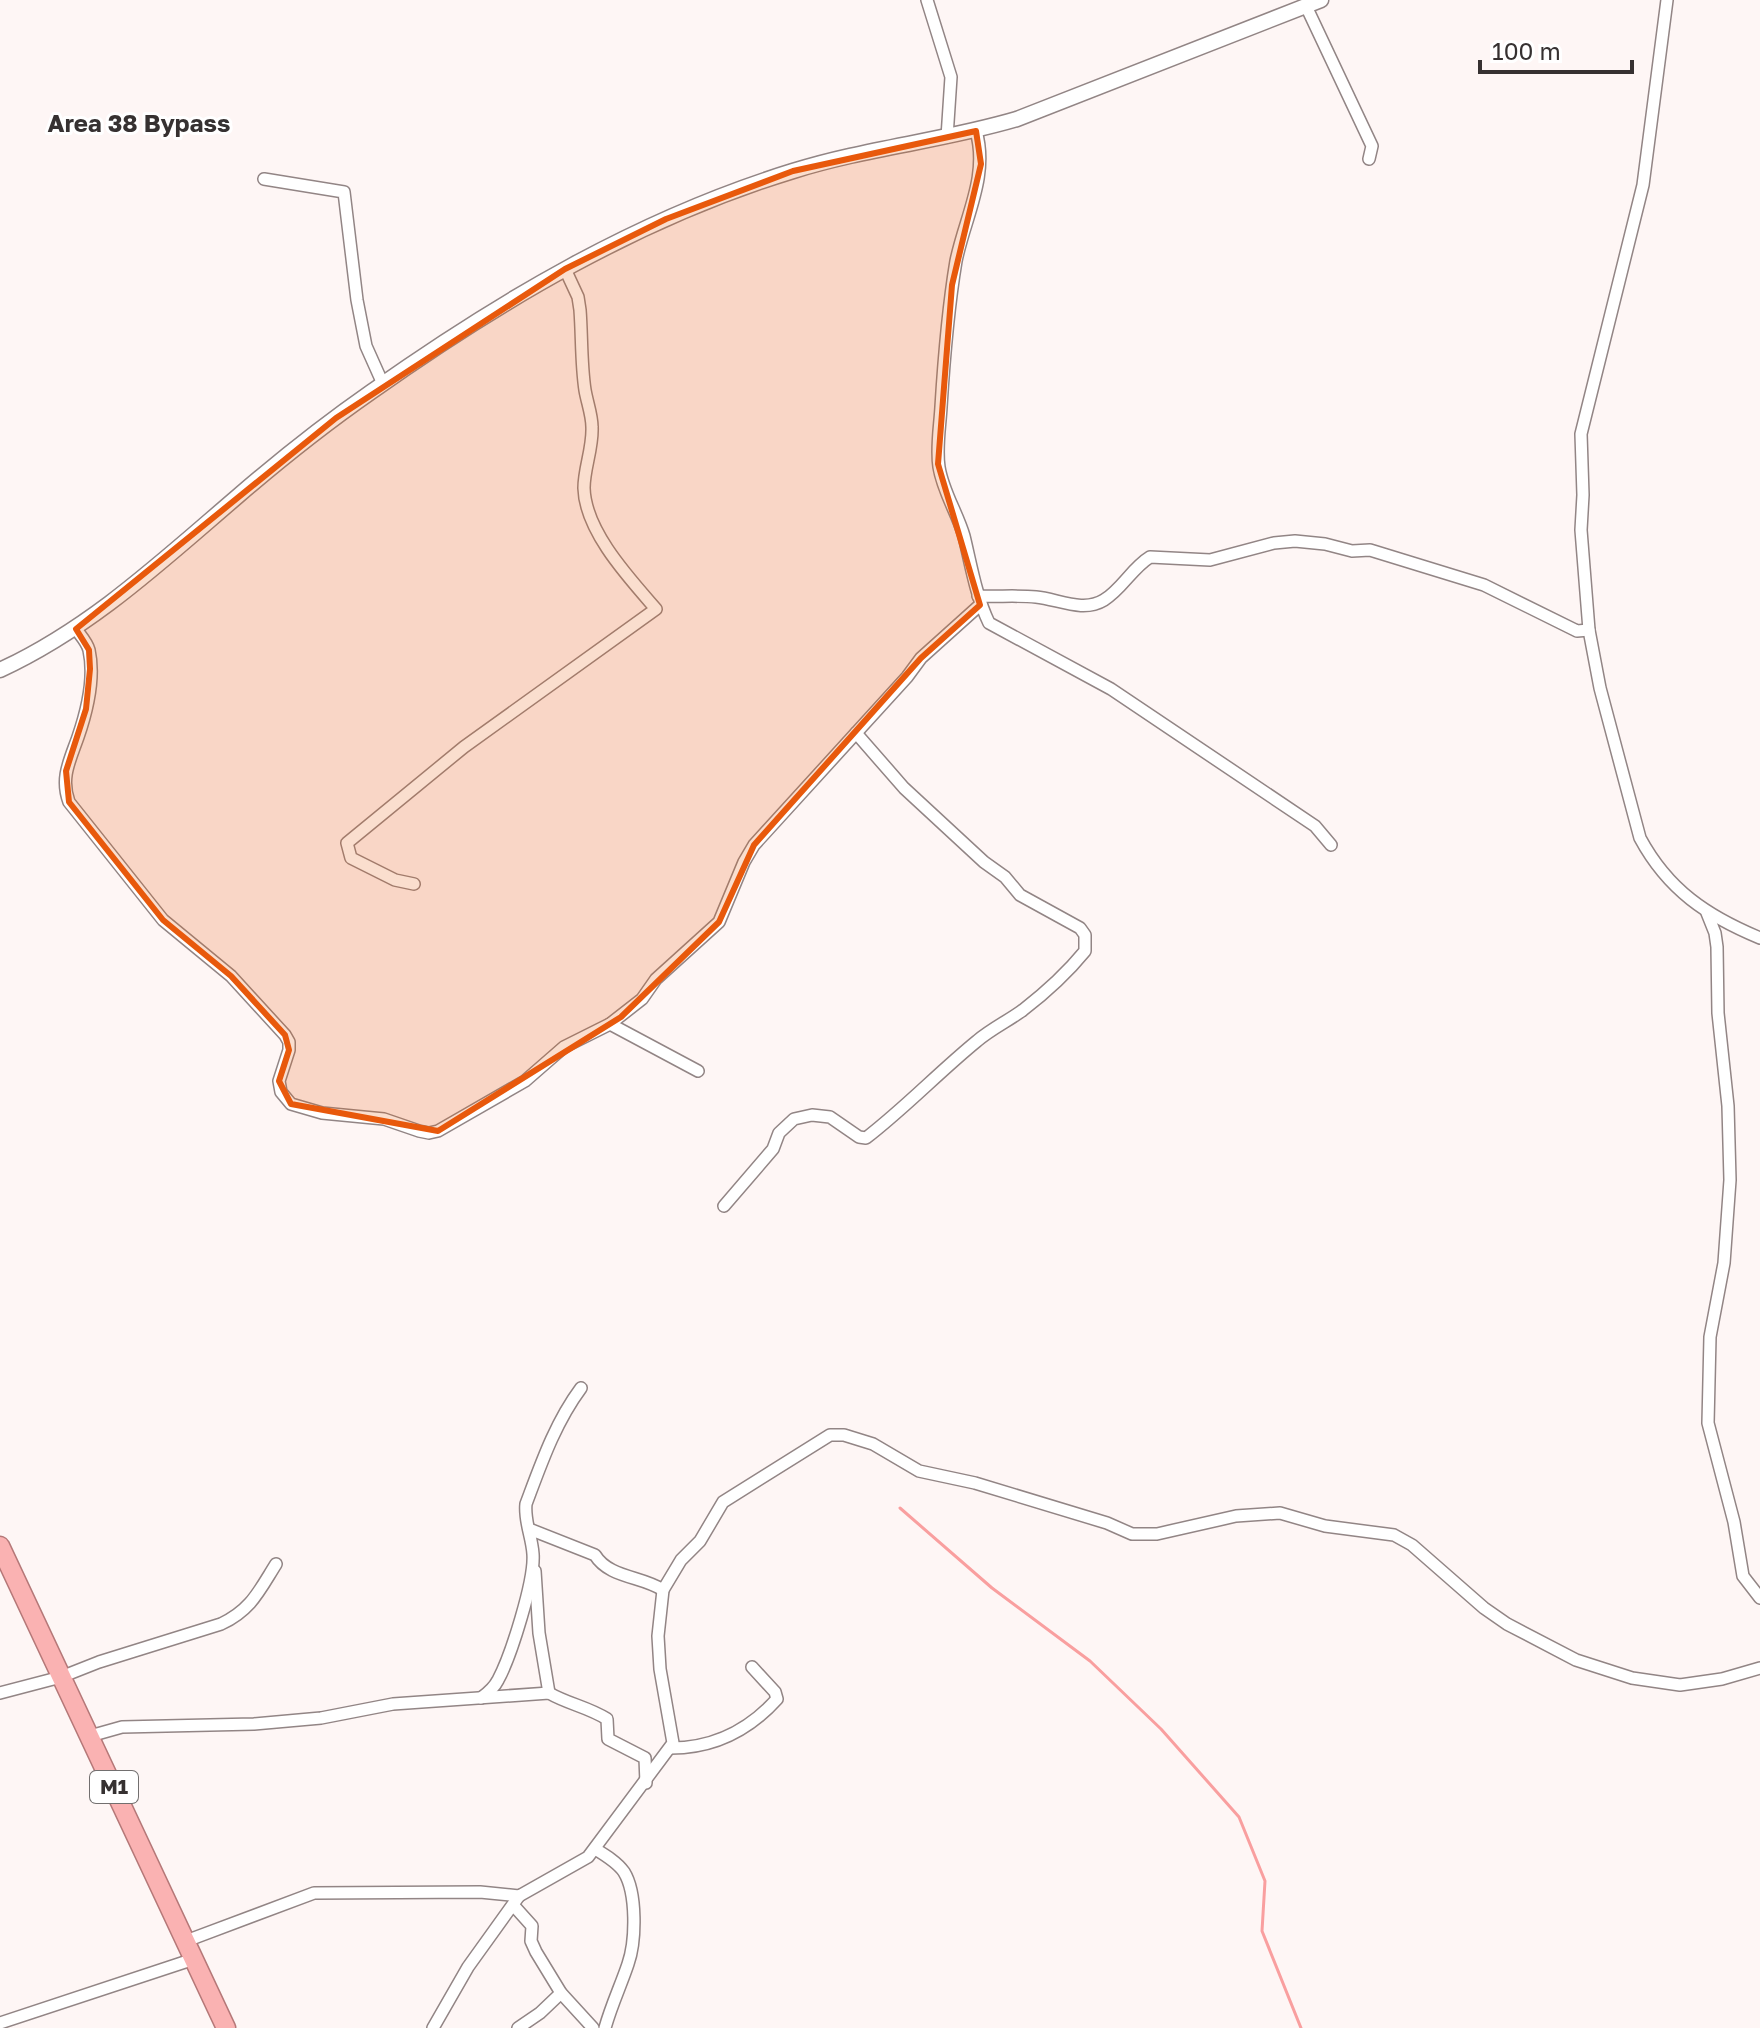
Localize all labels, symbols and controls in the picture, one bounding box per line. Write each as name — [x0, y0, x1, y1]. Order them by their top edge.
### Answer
scale bar — [1480, 24, 1632, 74]
text: 100 m — [1492, 36, 1561, 65]
district label: Area 38 Bypass — [48, 108, 230, 137]
road number: M1 — [90, 1771, 138, 1803]

